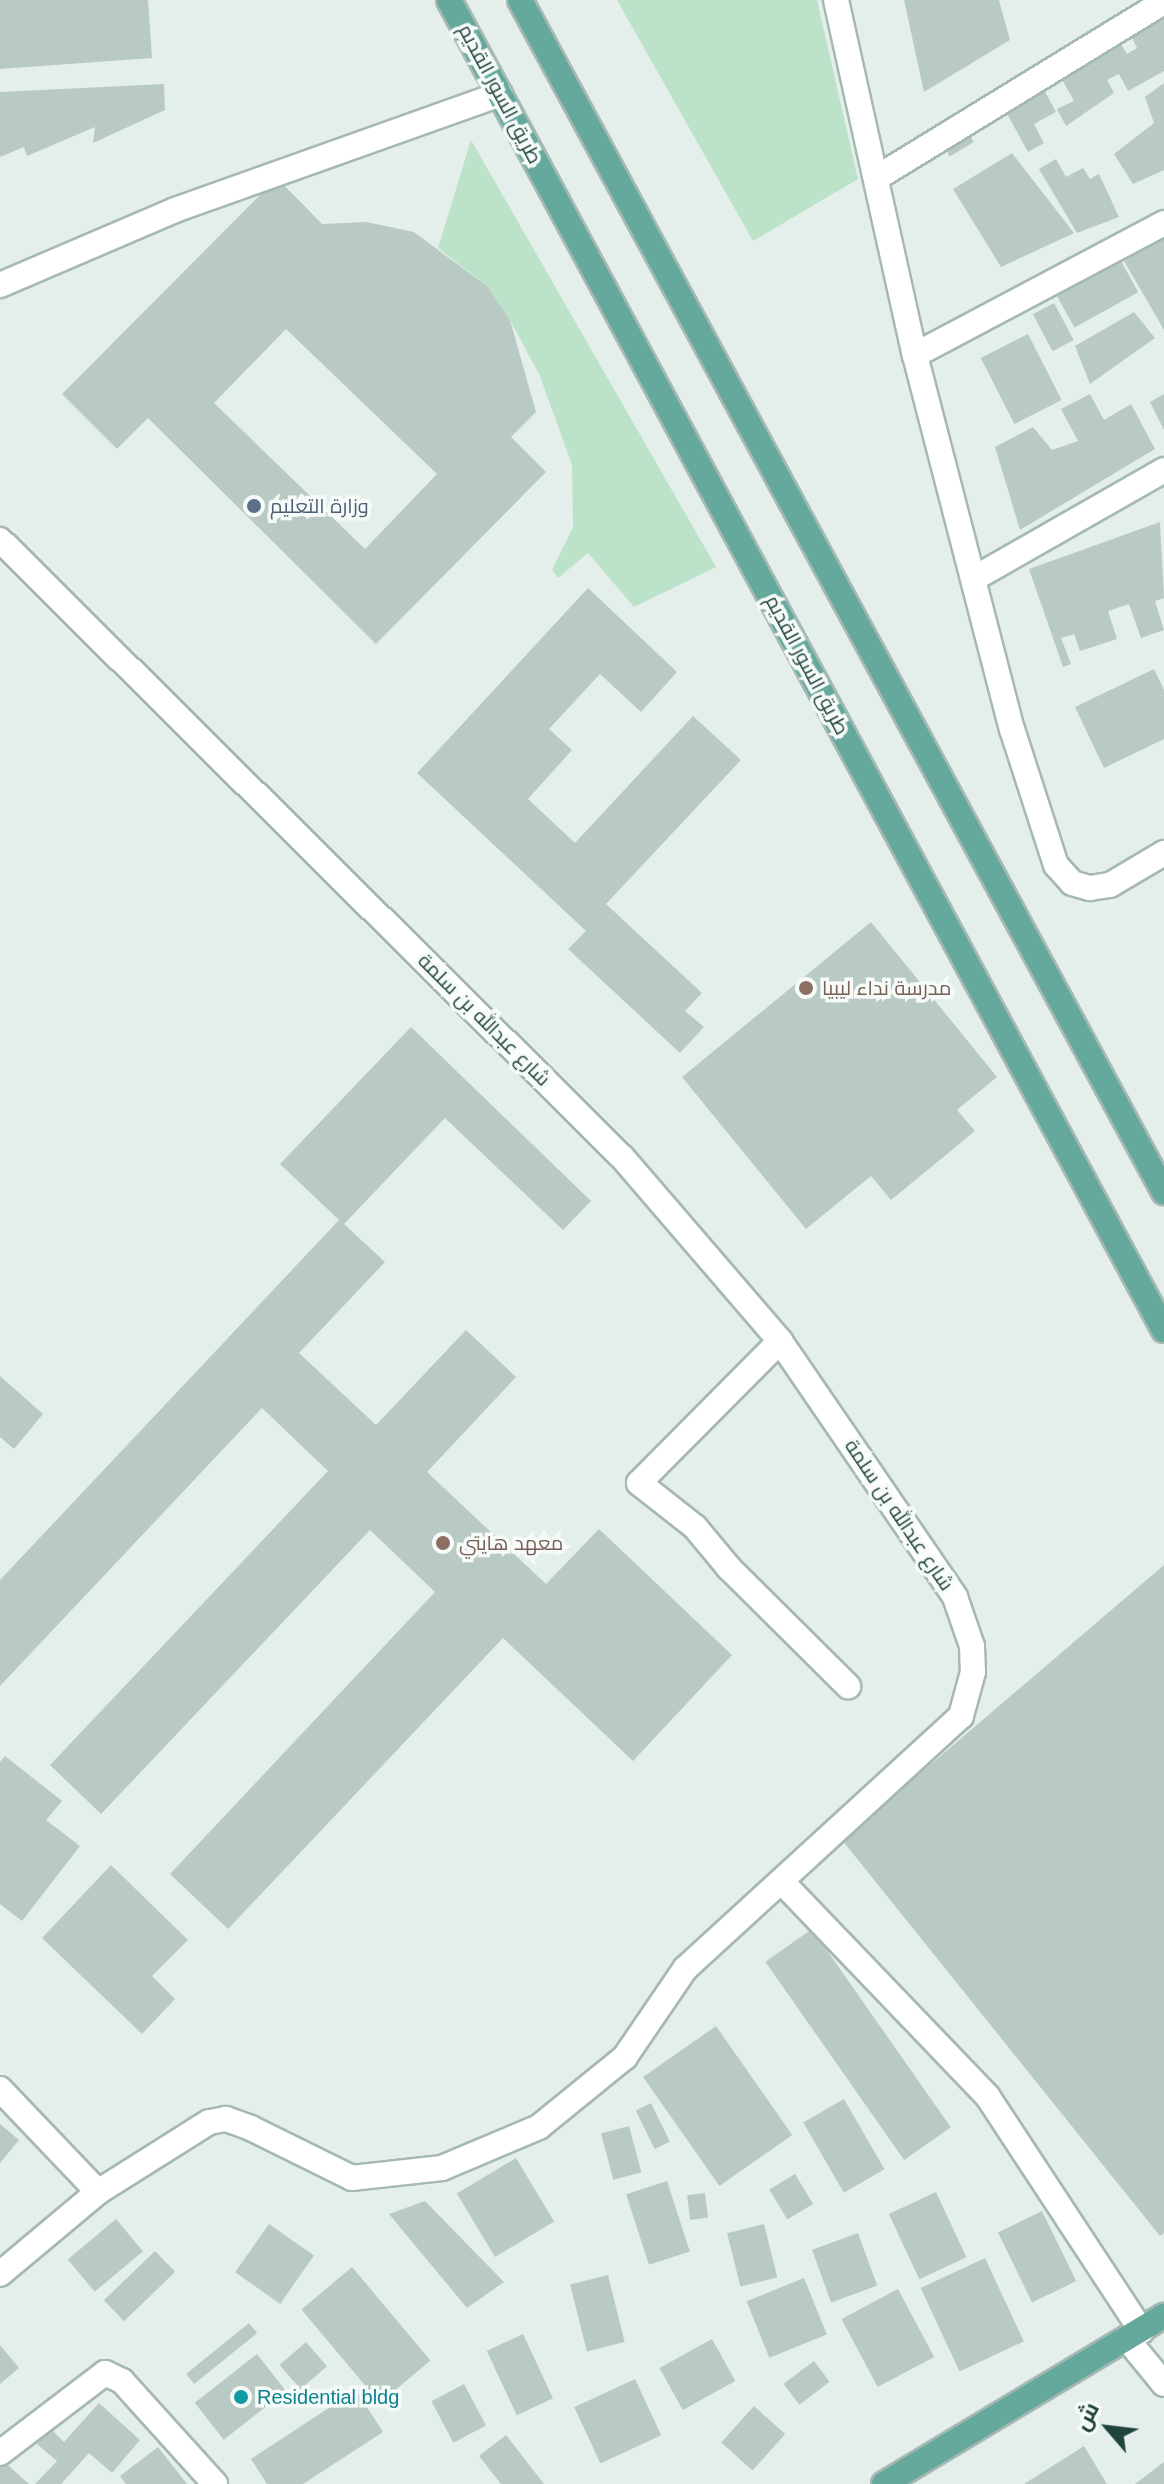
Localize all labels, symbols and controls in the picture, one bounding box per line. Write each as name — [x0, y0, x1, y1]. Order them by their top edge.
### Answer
street label: طريق السور القديم — [453, 20, 547, 168]
place label: وزارة التعليم — [270, 494, 369, 518]
marker: وزارة التعليم — [245, 497, 263, 515]
street label: طريق السور القديم — [760, 591, 854, 739]
street label: شارع عبدالله بن سلمة — [413, 949, 555, 1091]
place label: مدرسة نداء ليبيا — [822, 976, 951, 1000]
marker: مدرسة نداء ليبيا — [797, 979, 815, 997]
street label: شارع عبدالله بن سلمة — [839, 1435, 959, 1595]
place label: معهد هايتي — [459, 1531, 563, 1555]
marker: معهد هايتي — [434, 1534, 452, 1552]
place label: Residential bldg — [257, 2385, 399, 2409]
marker: Residential bldg — [232, 2388, 250, 2406]
north arrow — [1068, 2388, 1148, 2468]
text: ش — [1069, 2398, 1104, 2435]

